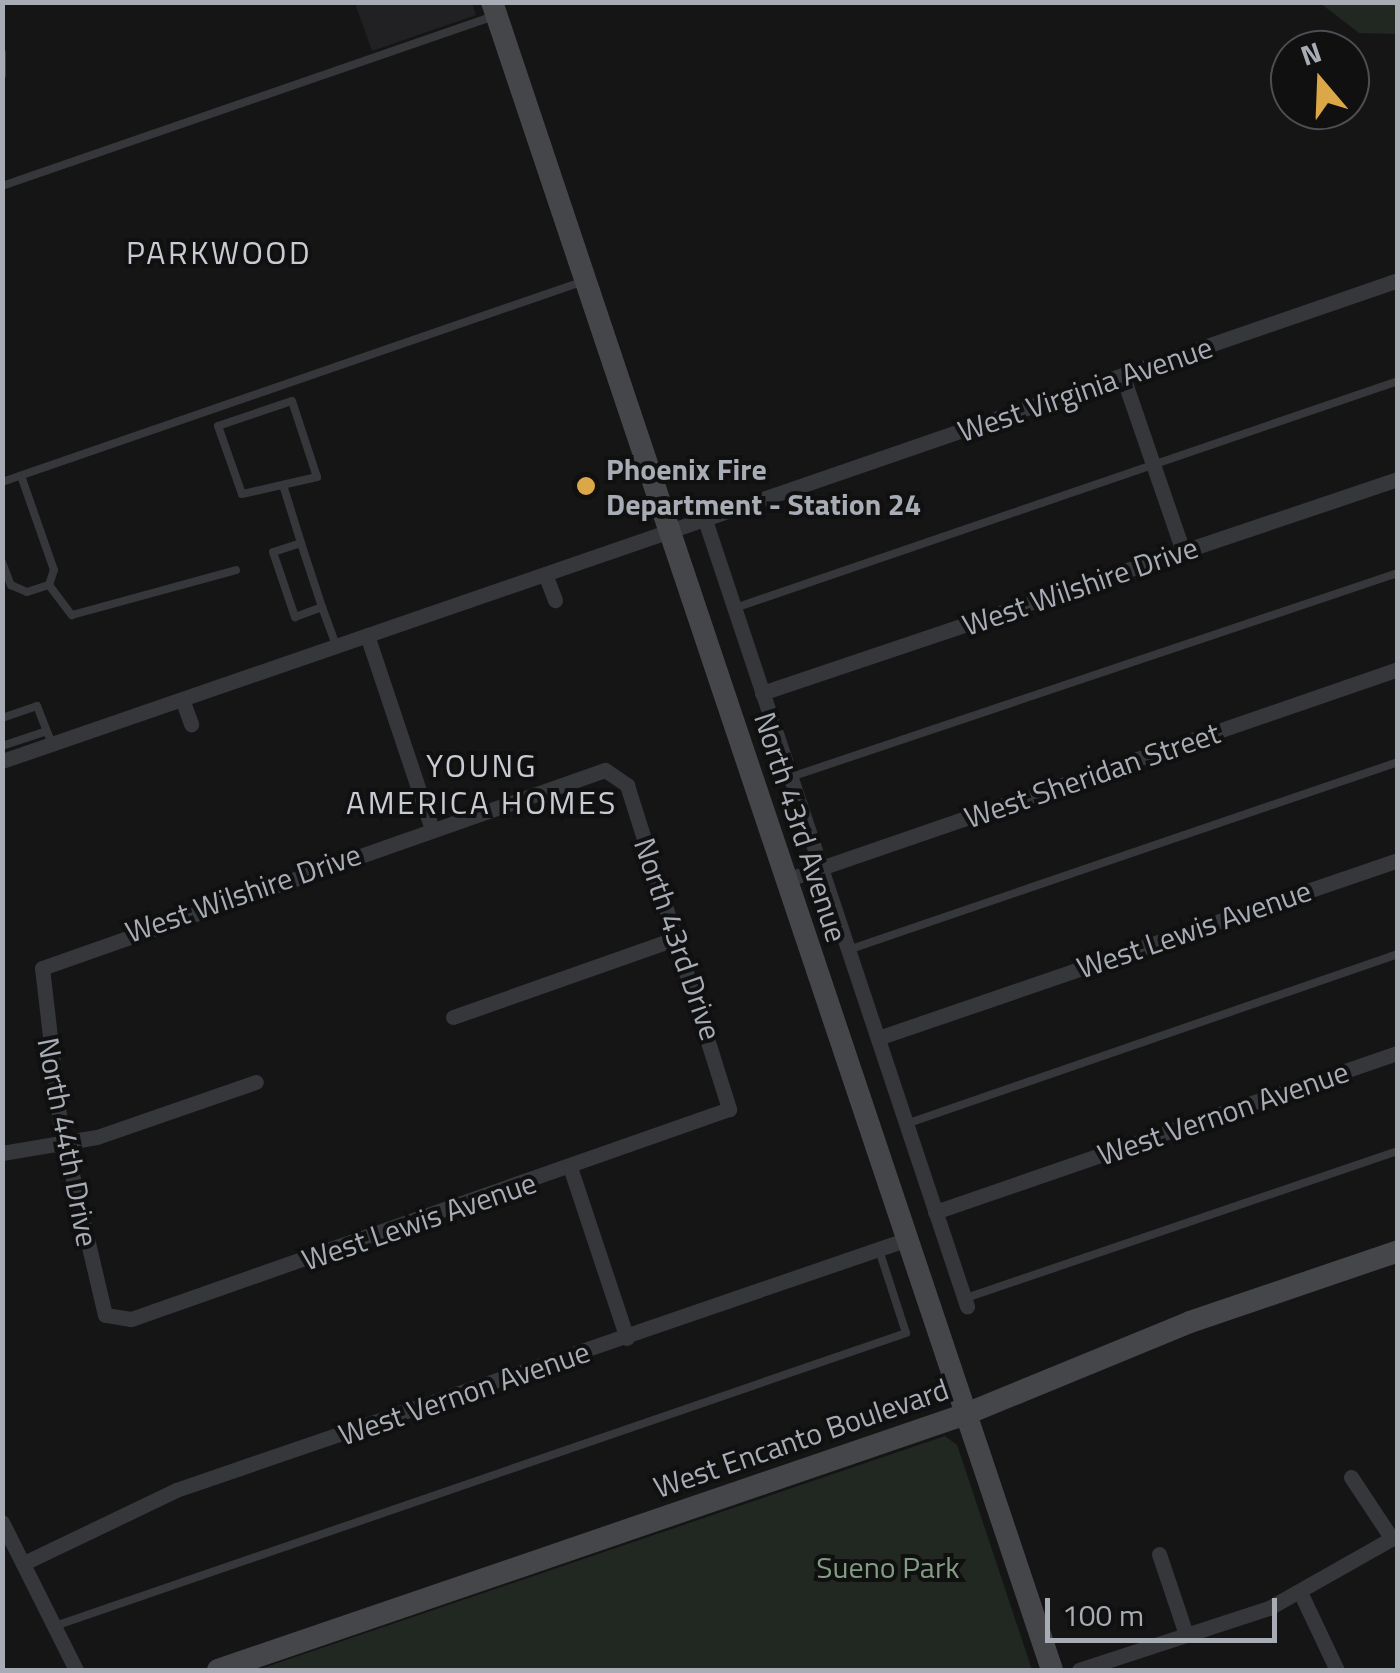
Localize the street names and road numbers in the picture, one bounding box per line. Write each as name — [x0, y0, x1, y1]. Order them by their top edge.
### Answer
street label: West Virginia Avenue — [953, 329, 1217, 449]
street label: West Wilshire Drive — [958, 529, 1202, 643]
street label: North 43rd Avenue — [747, 708, 855, 946]
street label: West Sheridan Street — [960, 714, 1224, 836]
street label: North 43rd Drive — [627, 833, 729, 1045]
street label: West Wilshire Drive — [121, 836, 365, 950]
street label: West Lewis Avenue — [1072, 872, 1316, 986]
street label: North 44th Drive — [30, 1034, 106, 1250]
street label: West Vernon Avenue — [1093, 1053, 1353, 1173]
street label: West Lewis Avenue — [297, 1164, 541, 1278]
street label: West Vernon Avenue — [334, 1333, 594, 1453]
street label: West Encanto Boulevard — [649, 1371, 953, 1505]

